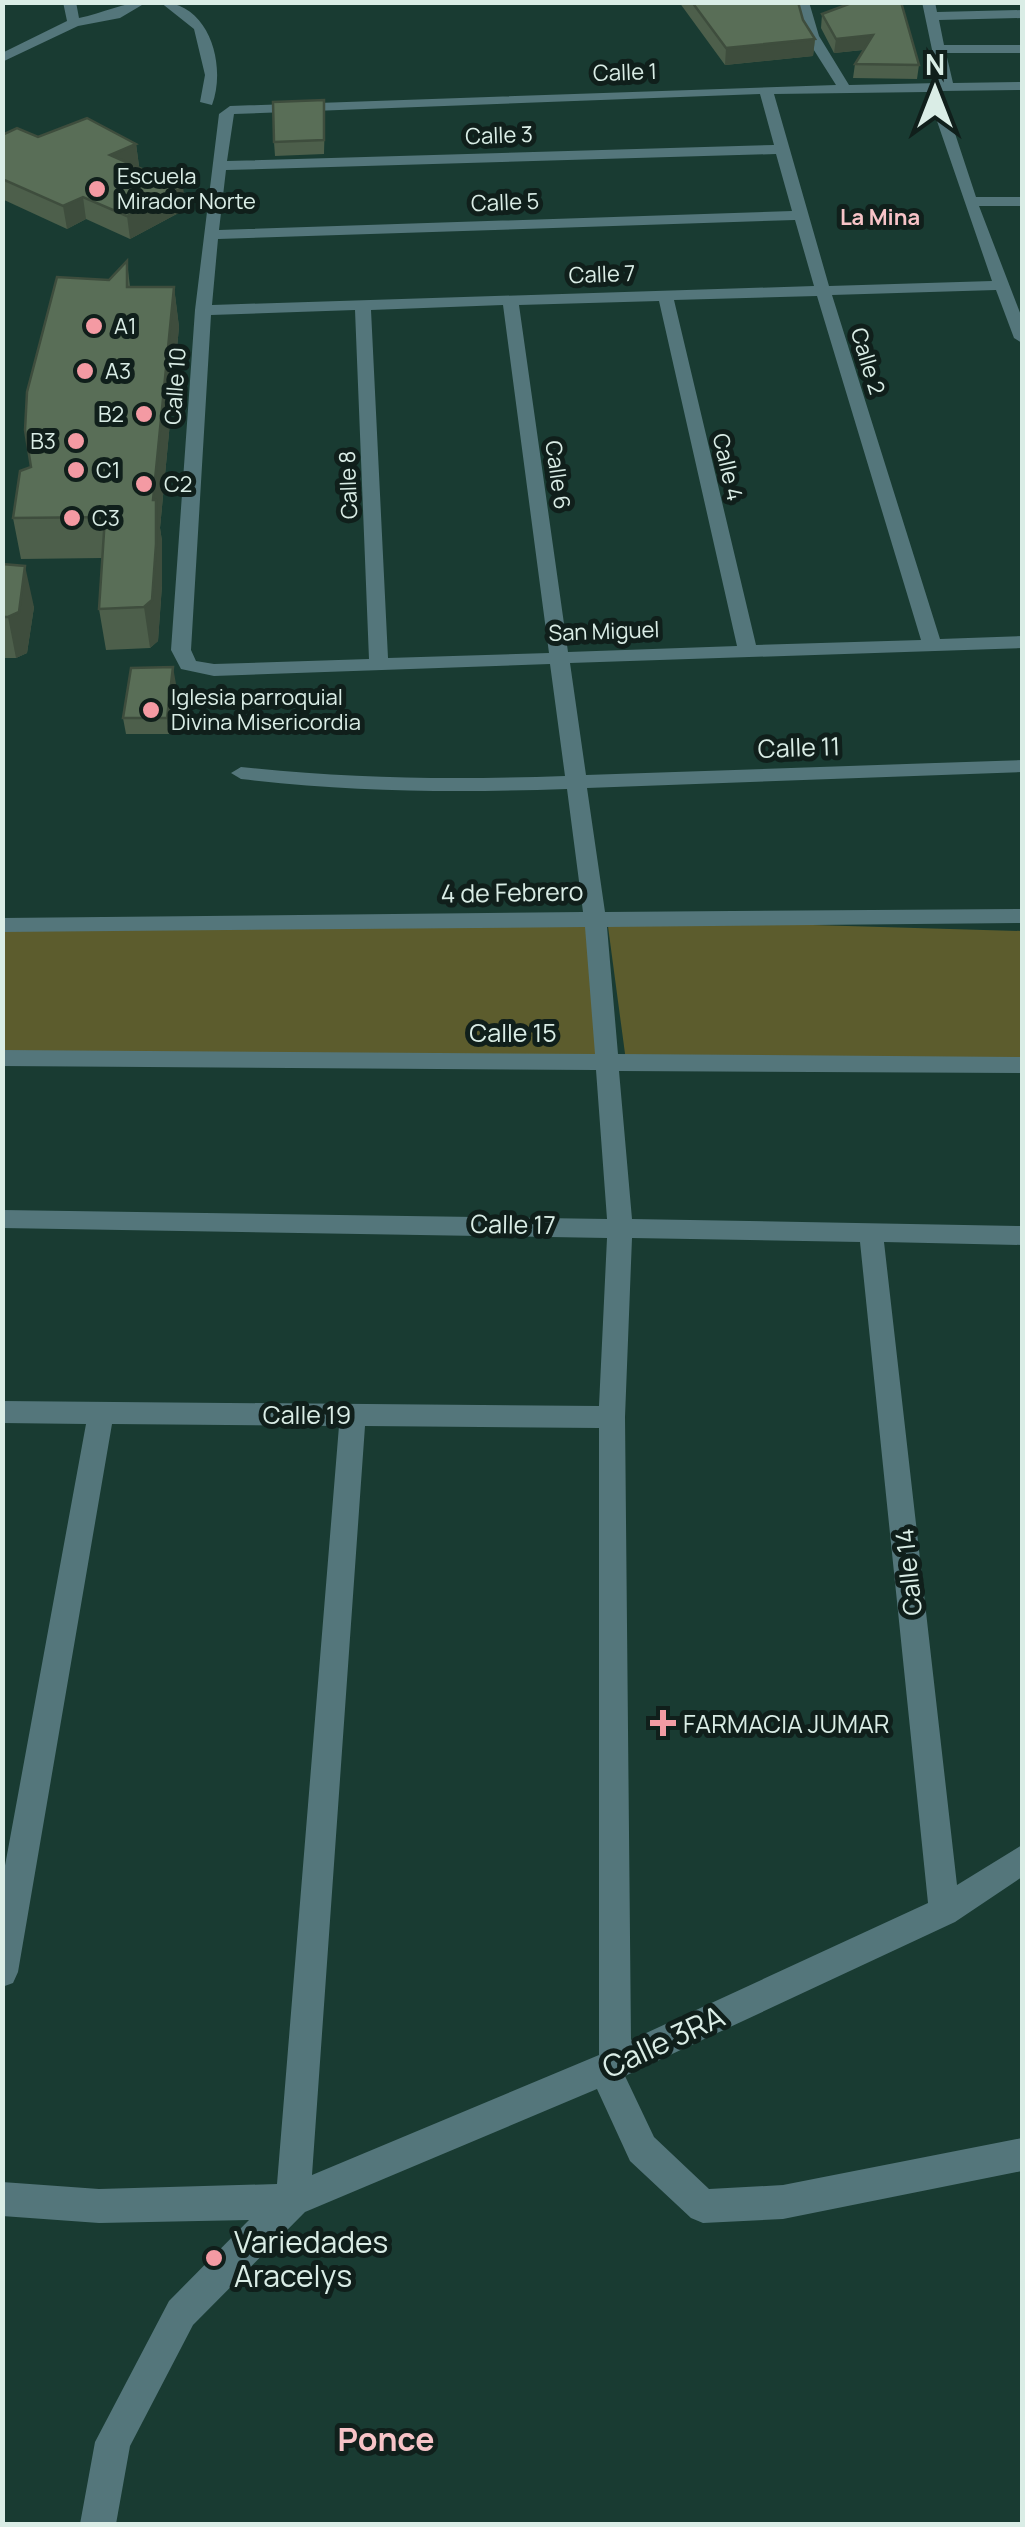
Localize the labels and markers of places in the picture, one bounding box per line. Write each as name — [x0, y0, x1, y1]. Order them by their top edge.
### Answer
place label: Escuela Mirador Norte — [117, 161, 256, 216]
marker: Escuela Mirador Norte — [86, 178, 108, 200]
place label: A1 — [114, 311, 137, 341]
marker: A1 — [83, 315, 105, 337]
place label: A3 — [105, 356, 131, 386]
marker: A3 — [74, 360, 96, 382]
place label: B2 — [98, 399, 124, 429]
marker: B2 — [133, 403, 155, 425]
place label: B3 — [30, 426, 56, 456]
marker: B3 — [65, 430, 87, 452]
place label: C1 — [96, 455, 120, 485]
marker: C1 — [65, 459, 87, 481]
place label: C2 — [164, 469, 192, 499]
marker: C2 — [133, 473, 155, 495]
place label: C3 — [92, 503, 120, 533]
marker: C3 — [61, 507, 83, 529]
place label: Iglesia parroquial Divina Misericordia — [171, 682, 361, 737]
marker: Iglesia parroquial Divina Misericordia — [140, 699, 162, 721]
place label: FARMACIA JUMAR — [683, 1706, 890, 1741]
marker: FARMACIA JUMAR — [652, 1712, 674, 1734]
place label: Variedades Aracelys — [234, 2221, 388, 2296]
marker: Variedades Aracelys — [203, 2247, 225, 2269]

